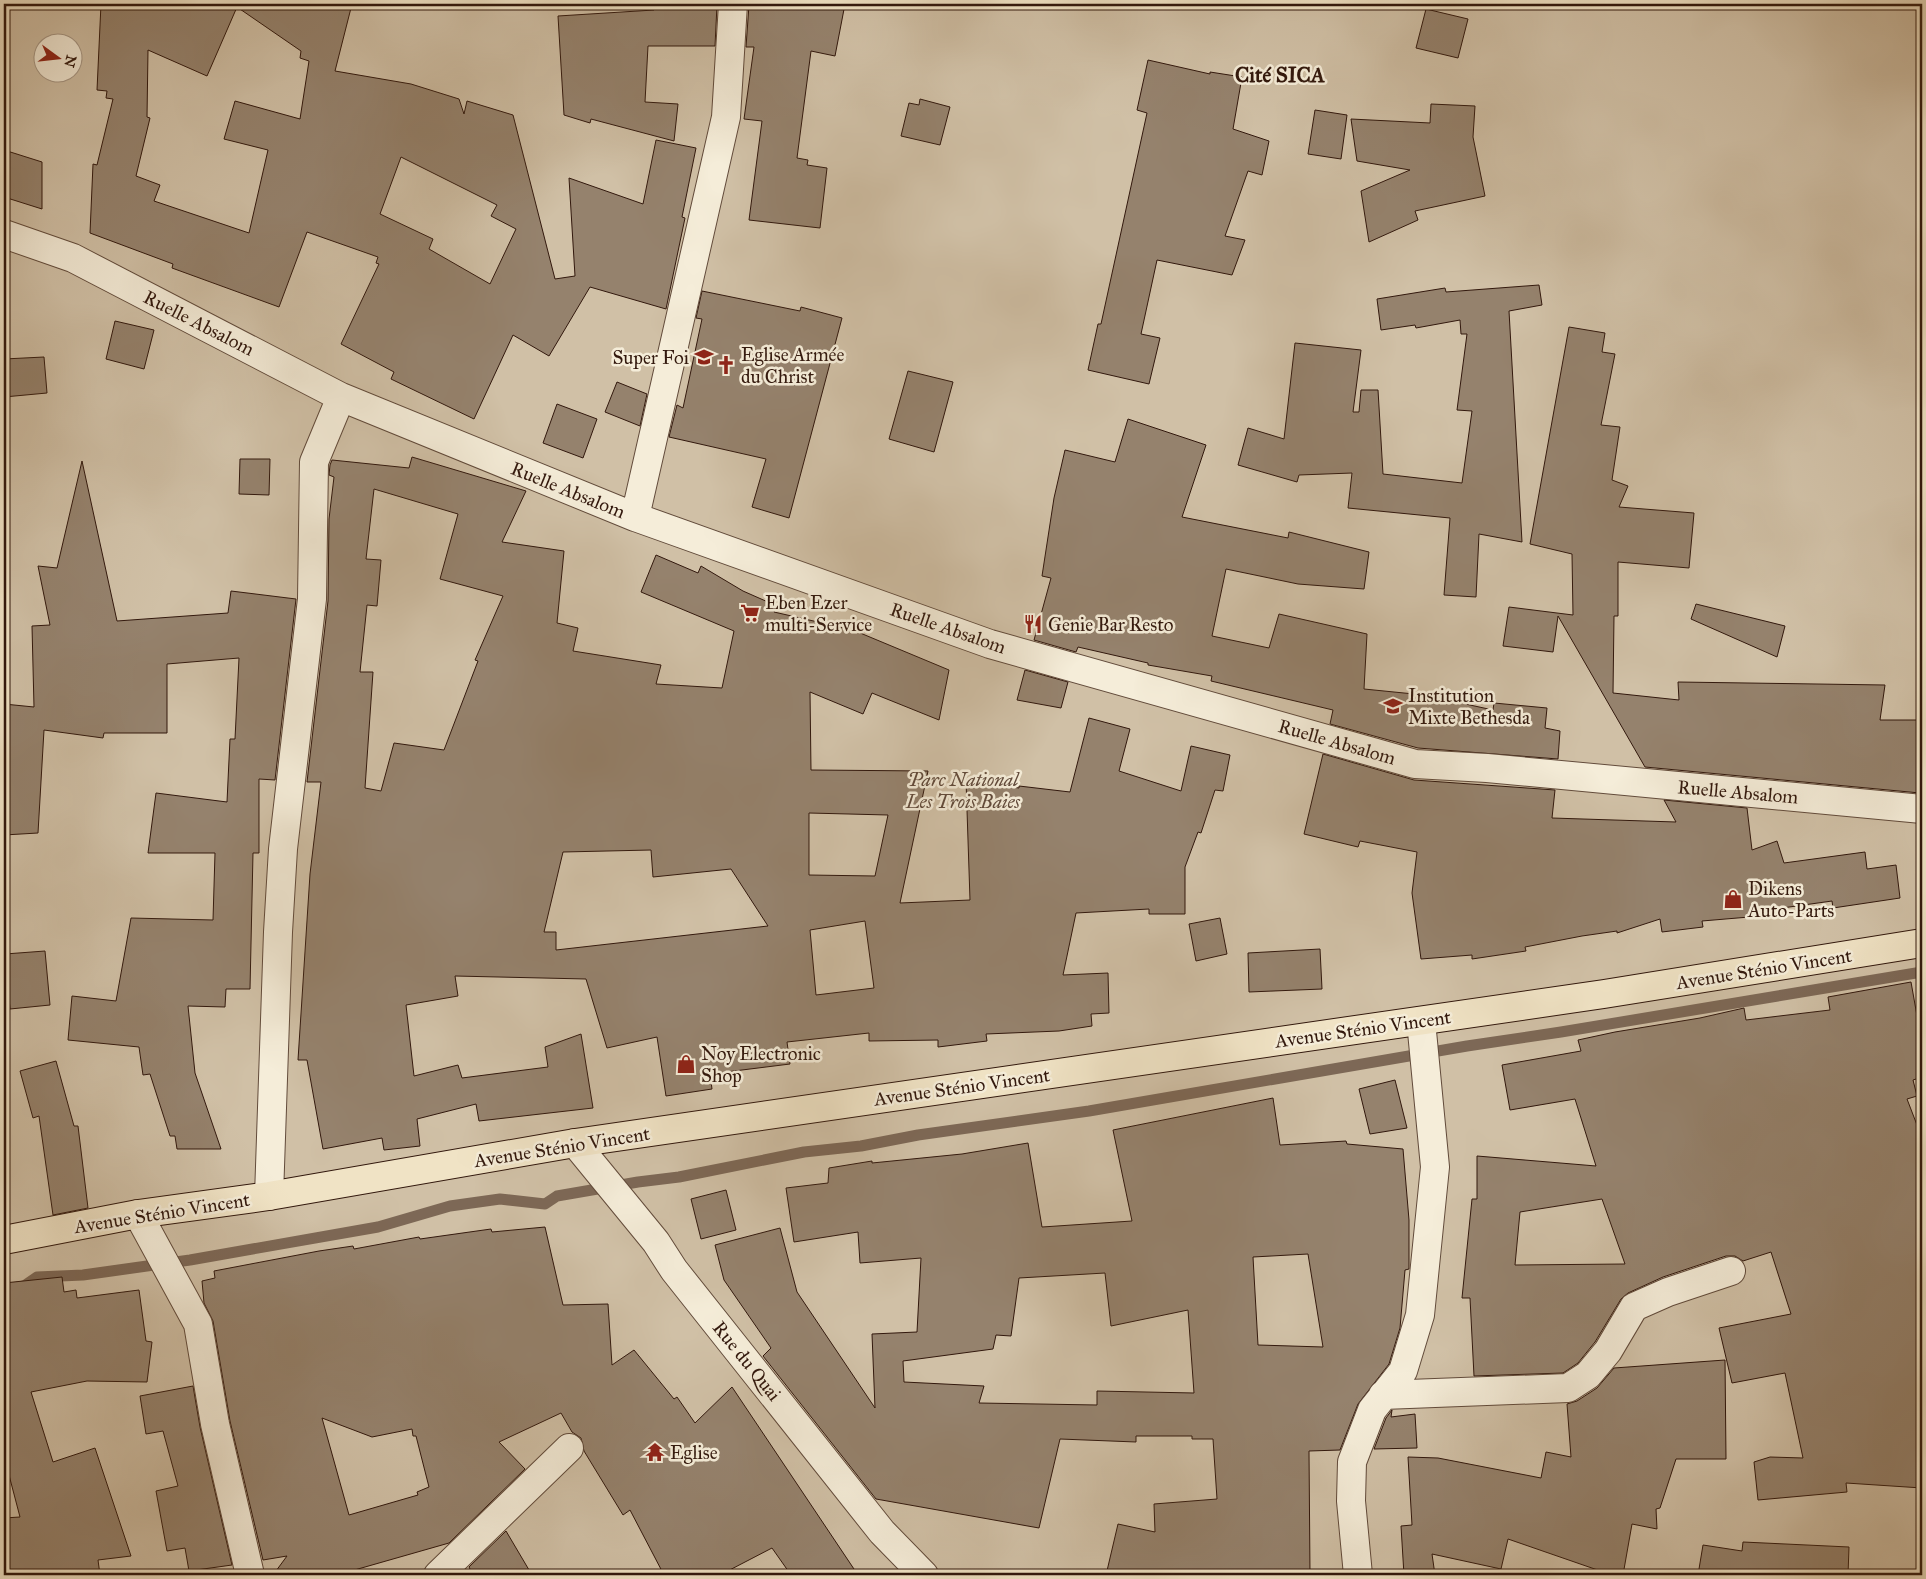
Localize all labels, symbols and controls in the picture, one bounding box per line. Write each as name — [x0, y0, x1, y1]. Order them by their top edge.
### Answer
north arrow — [32, 32, 82, 82]
text: N — [60, 53, 80, 69]
district label: Cité SICA — [1235, 62, 1326, 88]
street label: Ruelle Absalom — [140, 285, 258, 361]
place label: Eglise Armée du Christ — [741, 343, 845, 388]
place label: Super Foi — [612, 346, 689, 369]
school or university icon: Super Foi — [693, 346, 715, 368]
church icon: Eglise Armée du Christ — [715, 354, 737, 376]
street label: Ruelle Absalom — [508, 457, 628, 523]
place label: Eben Ezer multi-Service — [765, 591, 872, 636]
street label: Ruelle Absalom — [887, 597, 1009, 659]
supermarket icon: Eben Ezer multi-Service — [739, 602, 761, 624]
restaurant icon: Genie Bar Resto — [1022, 613, 1044, 635]
place label: Genie Bar Resto — [1048, 613, 1174, 636]
place label: Institution Mixte Bethesda — [1408, 684, 1531, 729]
school or university icon: Institution Mixte Bethesda — [1382, 695, 1404, 717]
street label: Ruelle Absalom — [1276, 714, 1398, 770]
park label: Parc National Les Trois Baies — [905, 768, 1021, 813]
street label: Ruelle Absalom — [1677, 775, 1799, 809]
place label: Dikens Auto-Parts — [1747, 877, 1834, 922]
shop icon: Dikens Auto-Parts — [1722, 888, 1744, 910]
street label: Avenue Sténio Vincent — [1674, 944, 1854, 994]
street label: Avenue Sténio Vincent — [1273, 1005, 1453, 1053]
place label: Noy Electronic Shop — [701, 1042, 821, 1087]
shop icon: Noy Electronic Shop — [675, 1053, 697, 1075]
street label: Avenue Sténio Vincent — [872, 1063, 1052, 1111]
street label: Avenue Sténio Vincent — [472, 1122, 652, 1172]
street label: Avenue Sténio Vincent — [72, 1188, 252, 1238]
street label: Rue du Quai — [708, 1317, 786, 1405]
temple icon: Eglise — [644, 1441, 666, 1463]
place label: Eglise — [670, 1441, 718, 1465]

